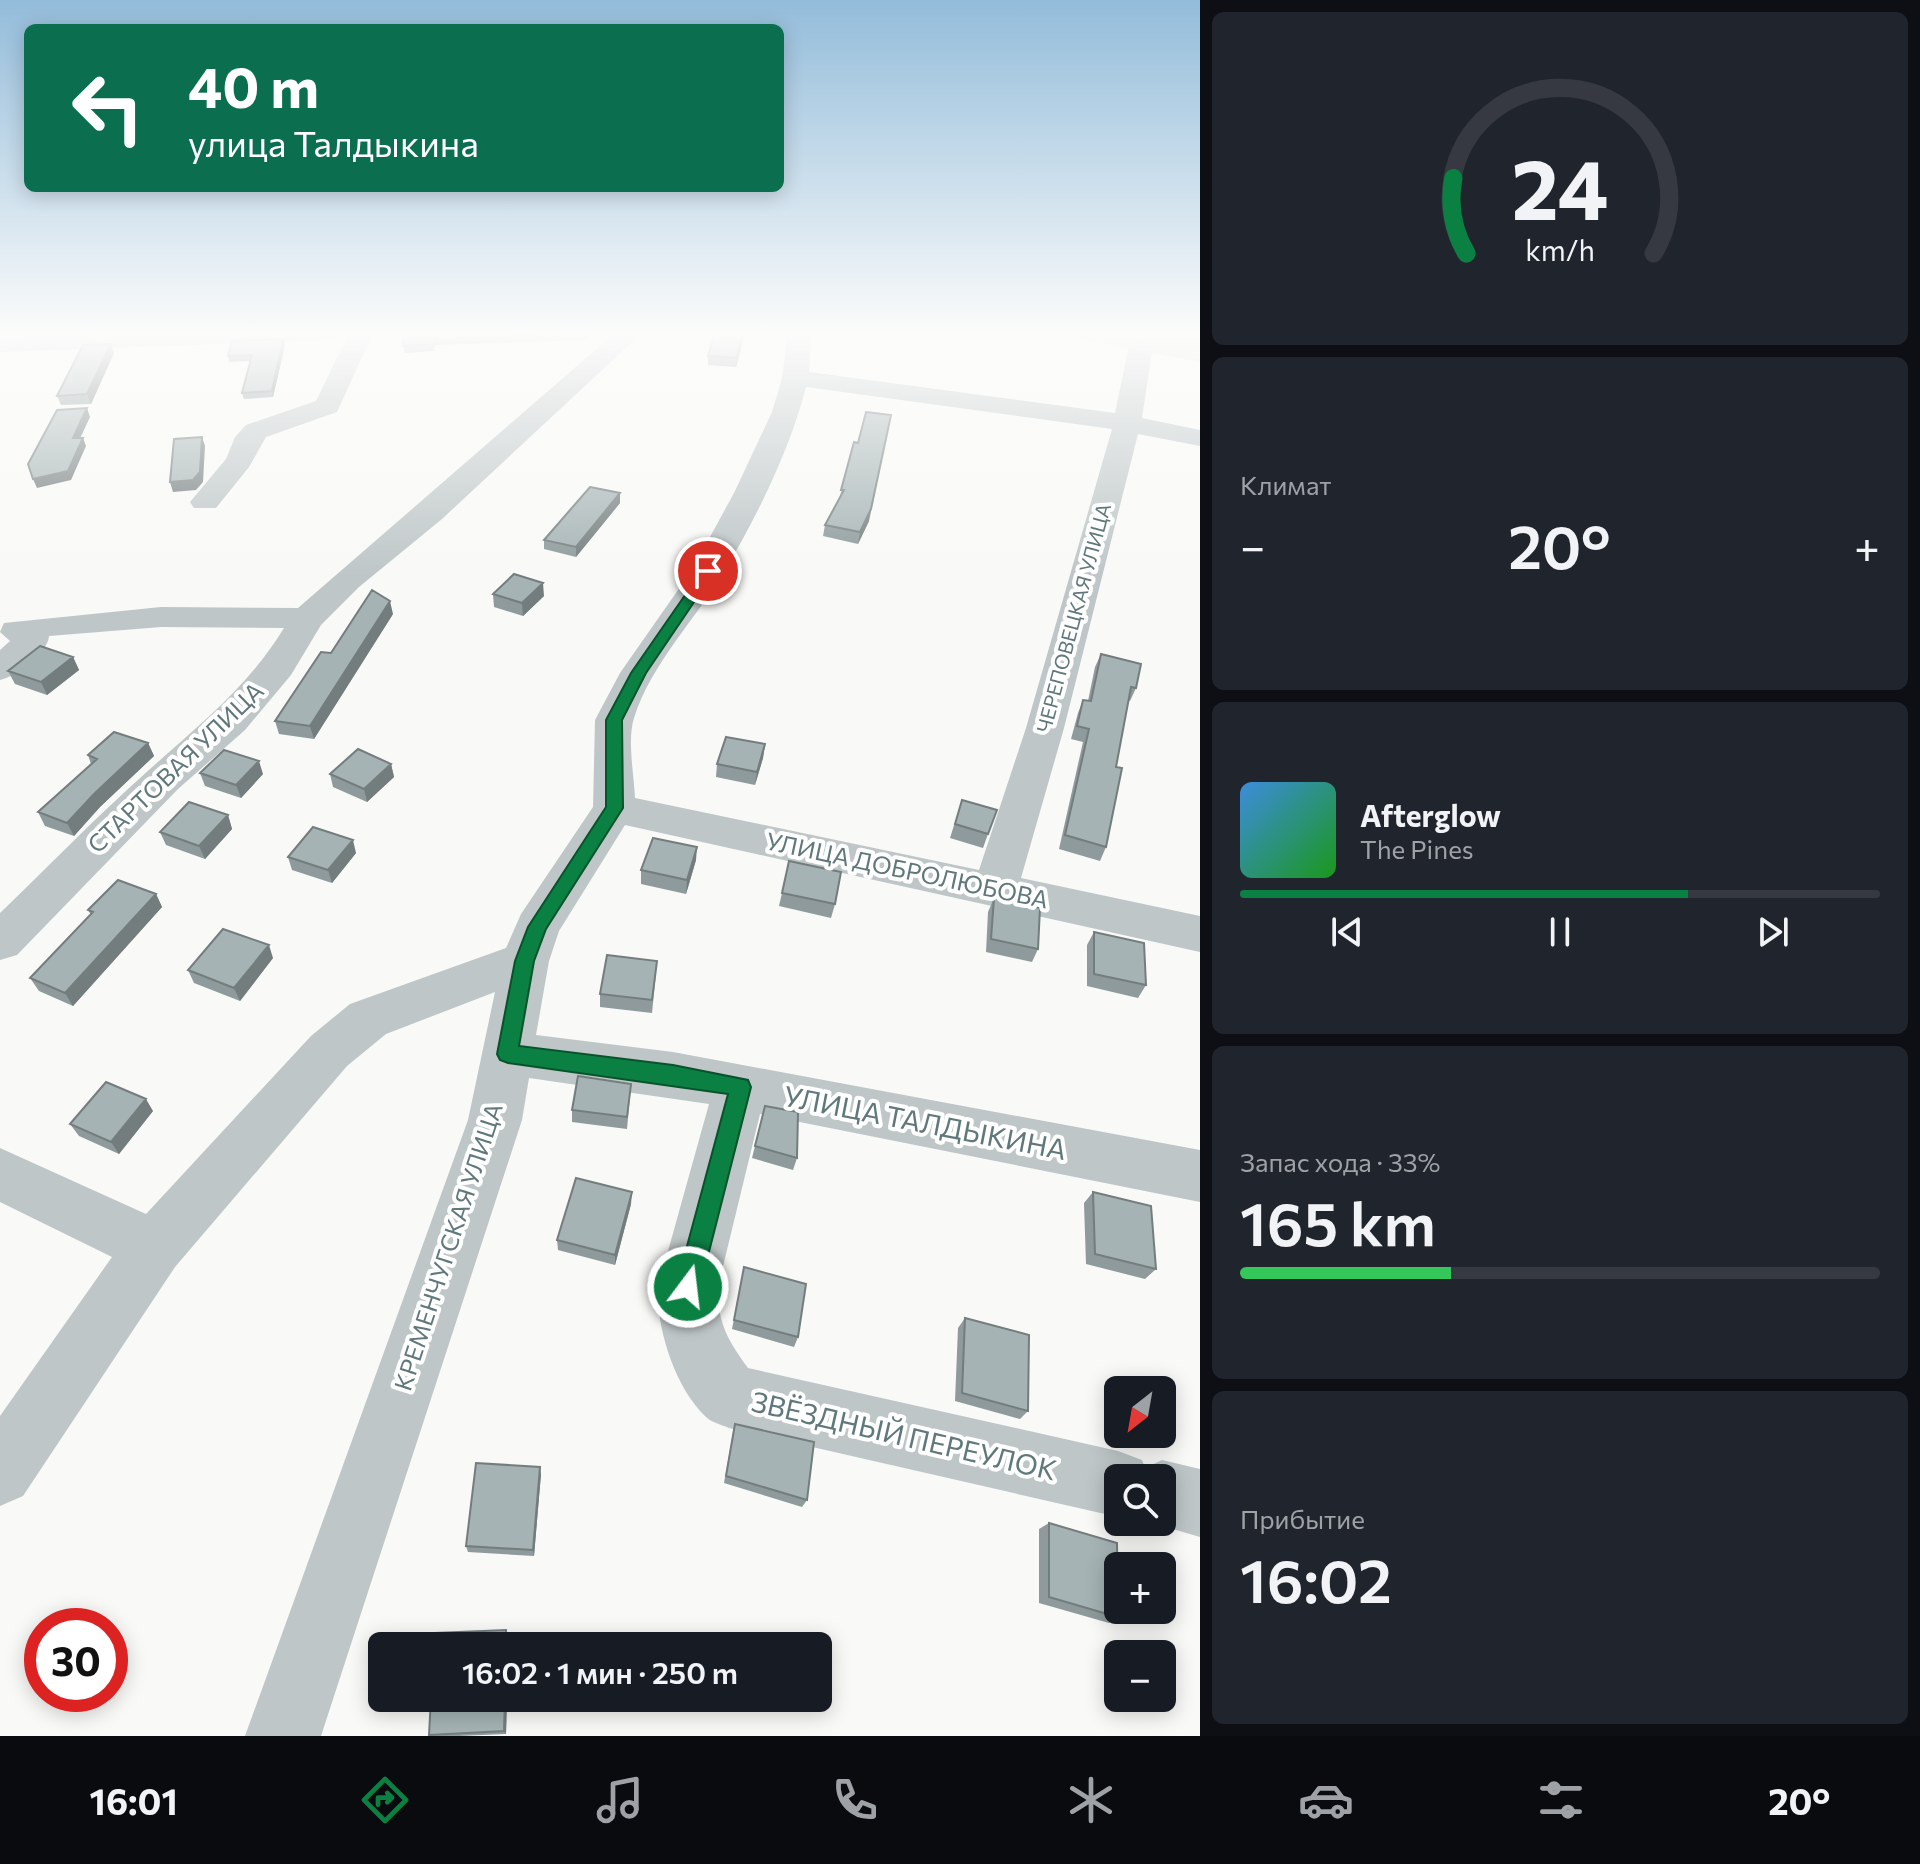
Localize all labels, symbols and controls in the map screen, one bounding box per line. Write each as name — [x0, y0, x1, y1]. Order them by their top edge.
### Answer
text: 40 m — [188, 51, 319, 120]
icon: left — [56, 56, 160, 160]
text: улица Талдыкина — [188, 120, 479, 164]
text: 24 — [1511, 135, 1609, 237]
text: km/h — [1525, 233, 1595, 268]
text: Климат — [1240, 469, 1332, 500]
street label: ЧЕРЕПОВЕЦКАЯ УЛИЦА — [1031, 500, 1115, 735]
text: 20° — [1508, 508, 1611, 581]
text: − — [1240, 518, 1265, 572]
text: + — [1854, 518, 1880, 572]
pin — [674, 537, 742, 605]
icon: arrive — [686, 549, 730, 593]
street label: СТАРТОВАЯ УЛИЦА — [81, 675, 269, 858]
text: Afterglow — [1360, 796, 1501, 833]
street label: УЛИЦА ДОБРОЛЮБОВА — [763, 825, 1051, 914]
text: The Pines — [1360, 833, 1474, 864]
icon: previous — [1325, 910, 1369, 954]
icon: pause — [1538, 910, 1582, 954]
icon: next — [1751, 910, 1795, 954]
street label: УЛИЦА ТАЛДЫКИНА — [781, 1078, 1070, 1166]
street label: КРЕМЕНЧУГСКАЯ УЛИЦА — [387, 1099, 508, 1394]
text: Запас хода · 33% — [1240, 1146, 1440, 1177]
text: 165 km — [1240, 1185, 1436, 1258]
position arrow — [646, 1245, 730, 1329]
north arrow — [1104, 1376, 1176, 1448]
map controls — [1104, 1376, 1176, 1712]
street label: ЗВЁЗДНЫЙ ПЕРЕУЛОК — [748, 1383, 1060, 1487]
button: search — [1104, 1464, 1176, 1536]
text: Прибытие — [1240, 1503, 1365, 1534]
text: 16:02 — [1240, 1542, 1392, 1615]
button: + — [1104, 1552, 1176, 1624]
speed limit sign: 30 — [24, 1608, 128, 1712]
button: − — [1104, 1640, 1176, 1712]
text: 16:02 · 1 мин · 250 m — [462, 1653, 738, 1690]
icon: directions — [357, 1772, 413, 1828]
icon: music — [592, 1772, 648, 1828]
icon: phone — [827, 1772, 883, 1828]
icon: climate — [1063, 1772, 1119, 1828]
icon: car — [1298, 1772, 1354, 1828]
icon: filters — [1533, 1772, 1589, 1828]
text: 16:01 — [90, 1778, 178, 1822]
text: 20° — [1768, 1778, 1830, 1822]

